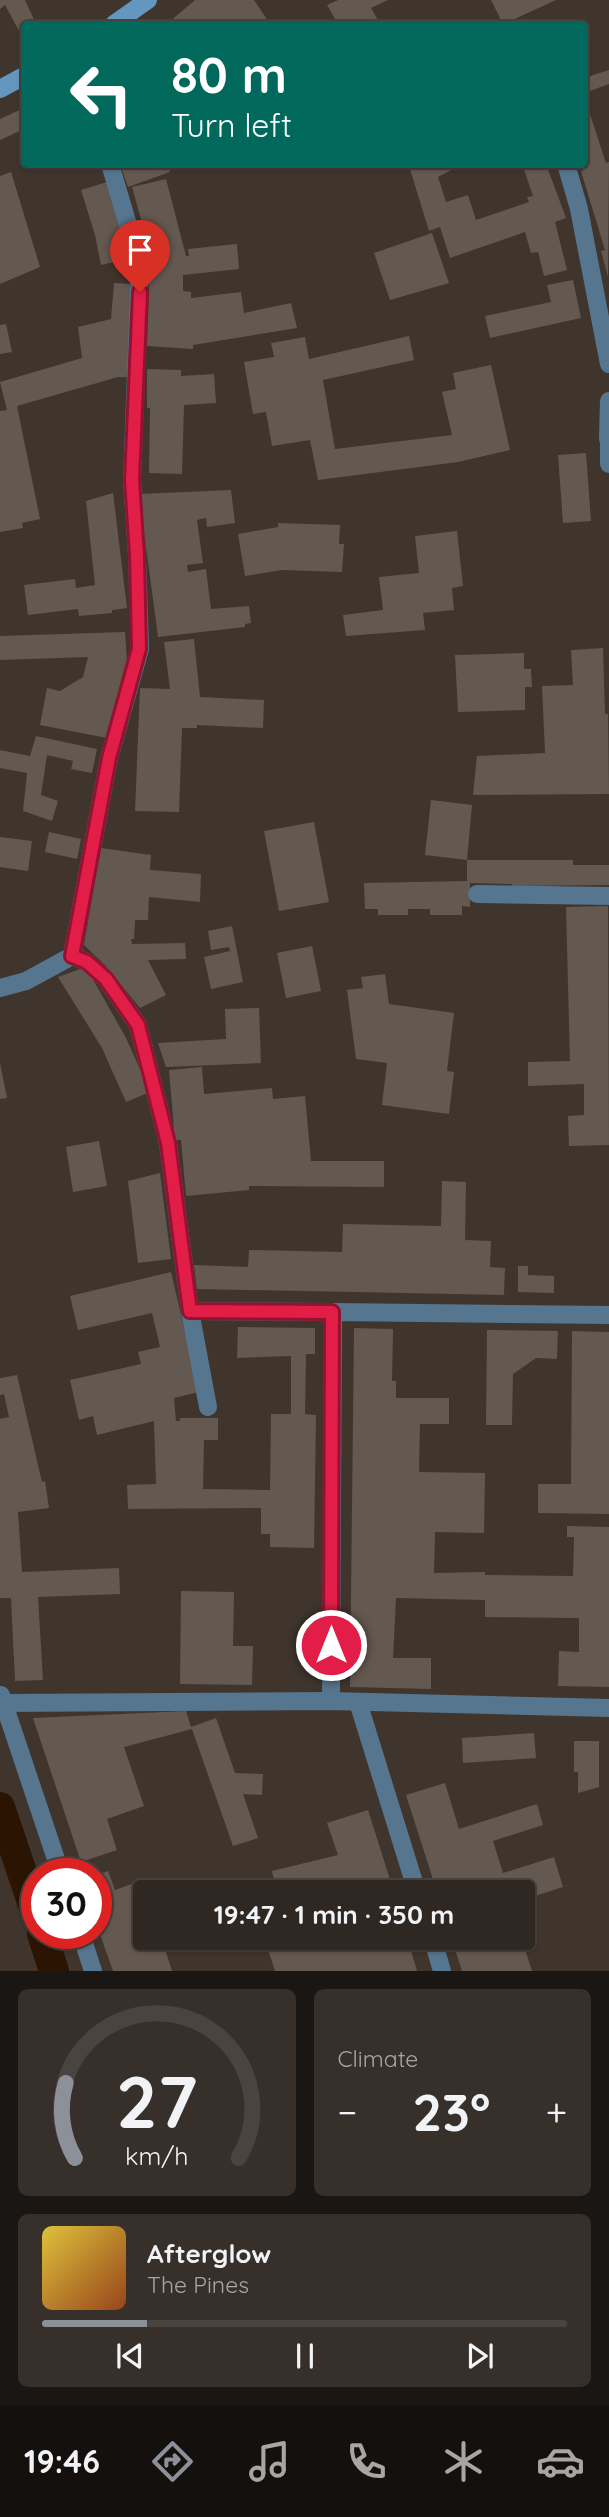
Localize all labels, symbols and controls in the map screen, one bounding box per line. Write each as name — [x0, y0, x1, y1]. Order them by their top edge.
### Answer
text: 80 m — [171, 44, 287, 105]
icon: left — [56, 49, 147, 140]
text: Turn left — [171, 105, 292, 145]
pin — [110, 220, 170, 292]
icon: arrive — [121, 231, 159, 269]
position arrow — [294, 1608, 368, 1682]
speed limit sign: 30 — [21, 1858, 112, 1949]
text: 19:47 · 1 min · 350 m — [214, 1898, 454, 1931]
text: Climate — [338, 2044, 418, 2073]
text: 27 — [116, 2056, 197, 2147]
text: 23° — [412, 2079, 490, 2144]
text: − — [338, 2088, 357, 2136]
text: + — [546, 2088, 567, 2136]
text: km/h — [125, 2140, 188, 2171]
text: Afterglow — [147, 2237, 271, 2270]
text: The Pines — [147, 2270, 249, 2299]
icon: previous — [111, 2337, 149, 2375]
icon: pause — [286, 2337, 324, 2375]
icon: next — [461, 2337, 499, 2375]
icon: directions — [148, 2437, 197, 2486]
icon: music — [245, 2437, 294, 2486]
icon: phone — [342, 2437, 391, 2486]
icon: climate — [439, 2437, 488, 2486]
icon: car — [536, 2437, 585, 2486]
text: 19:46 — [24, 2441, 100, 2481]

